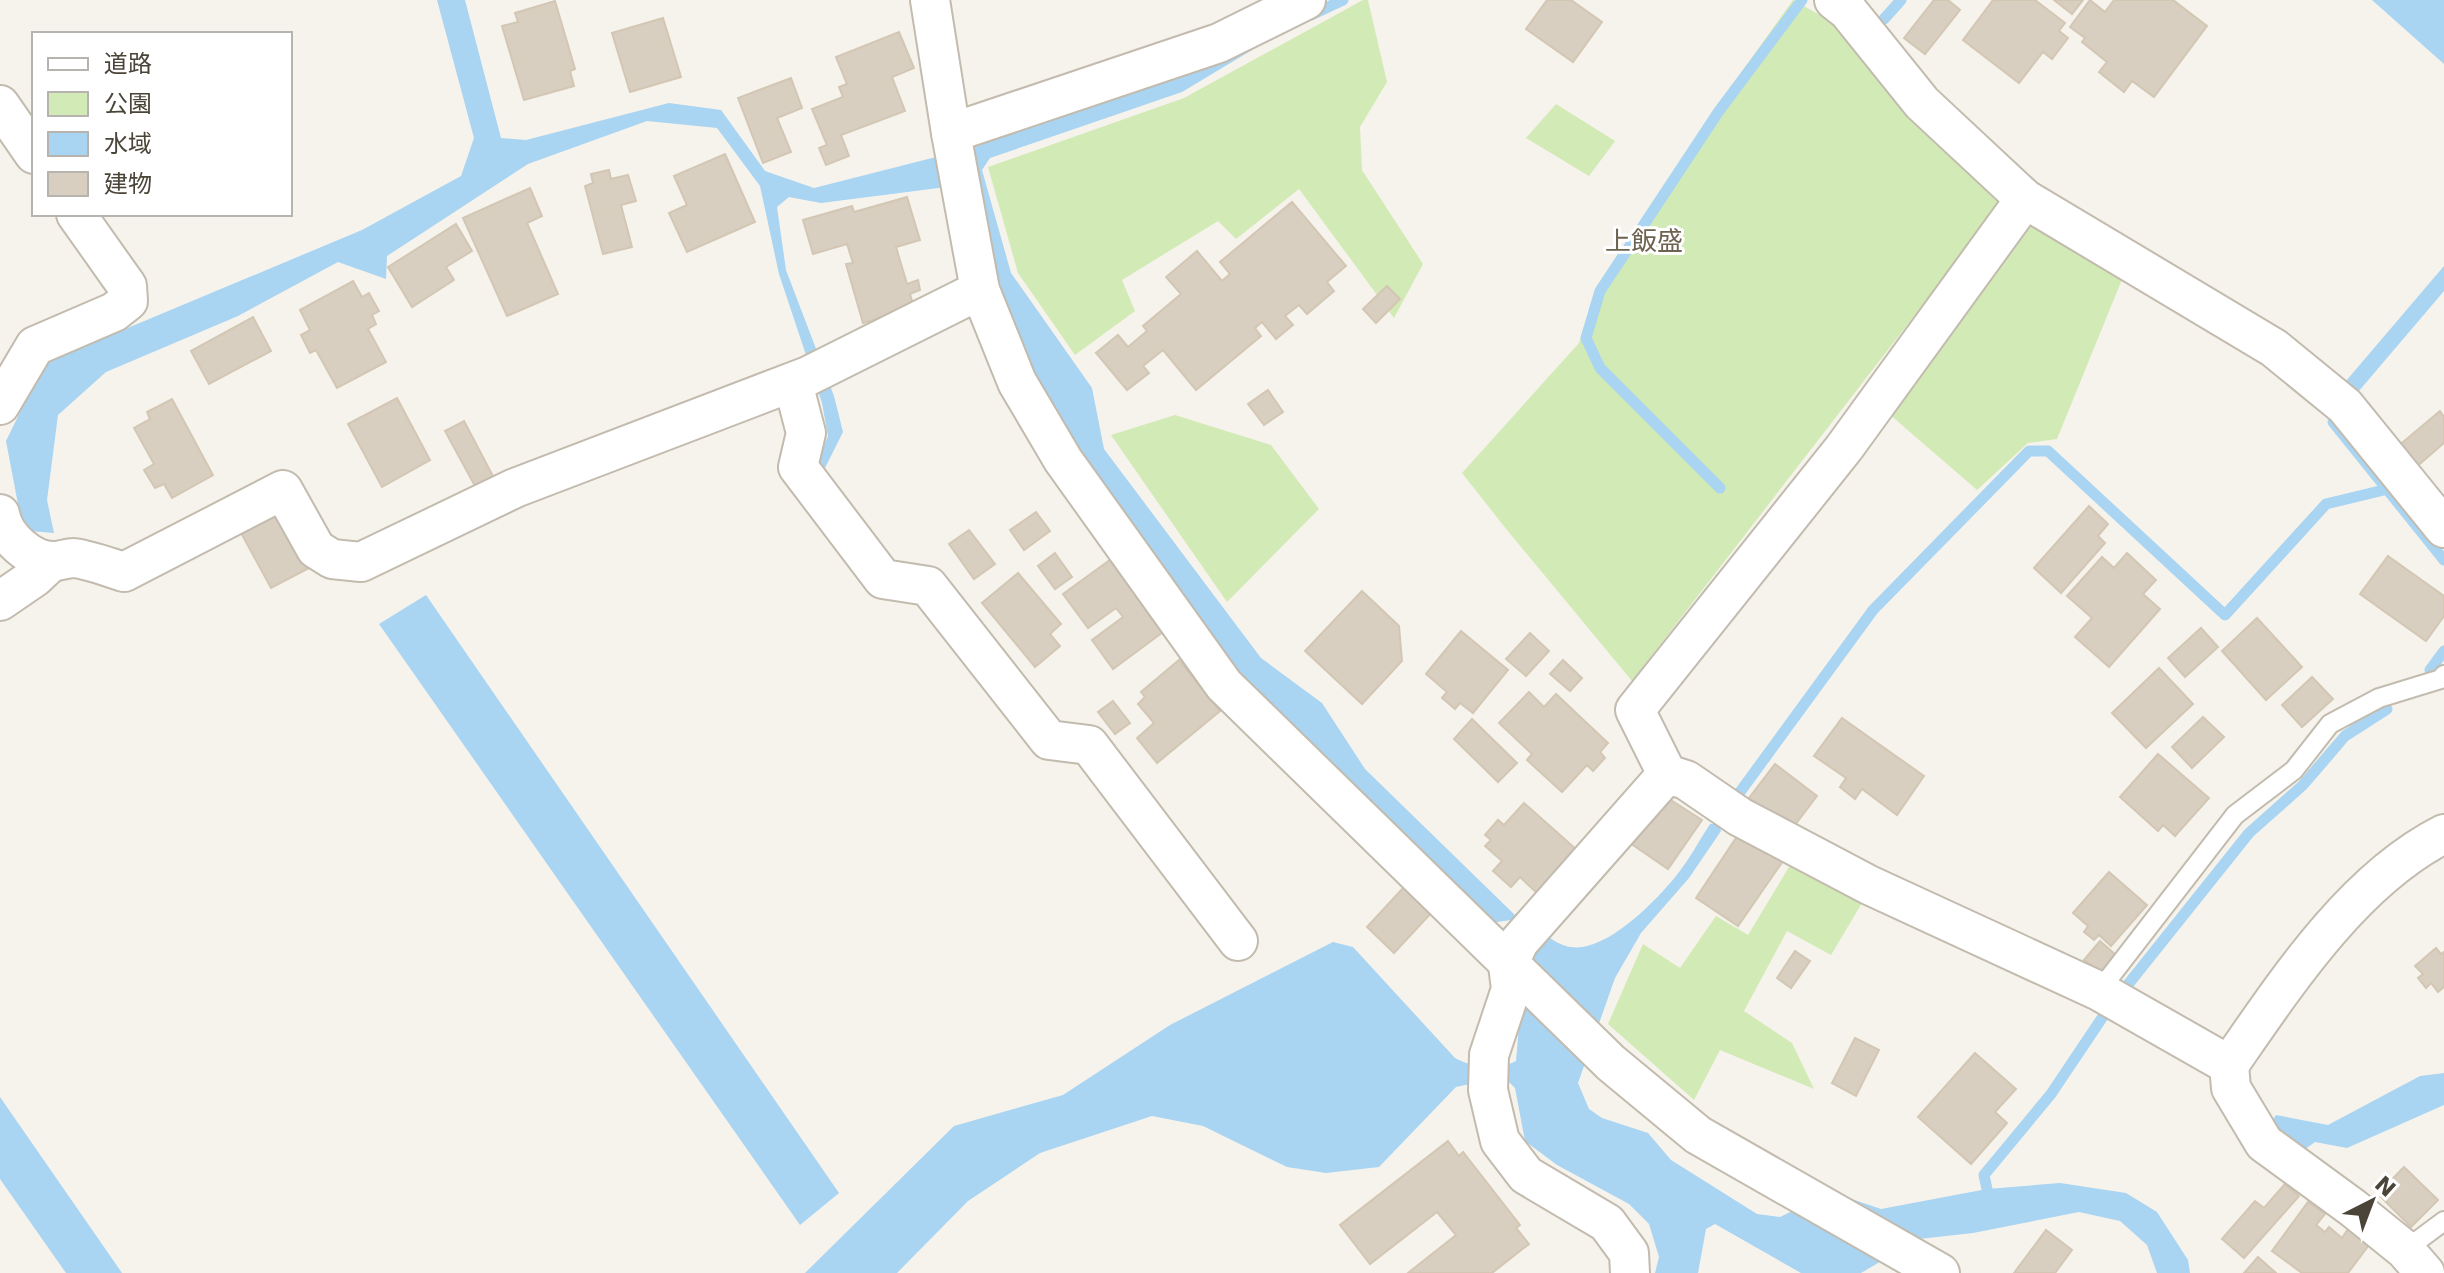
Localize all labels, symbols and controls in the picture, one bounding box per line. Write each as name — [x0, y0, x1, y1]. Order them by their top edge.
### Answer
legend — [32, 32, 292, 216]
text: 道路 — [104, 50, 152, 78]
text: 公園 — [104, 90, 152, 118]
text: 水域 — [104, 130, 152, 158]
text: 建物 — [104, 170, 152, 198]
district label: 上飯盛 — [1605, 226, 1683, 256]
north arrow — [2332, 1161, 2412, 1241]
text: N — [2370, 1171, 2400, 1202]

